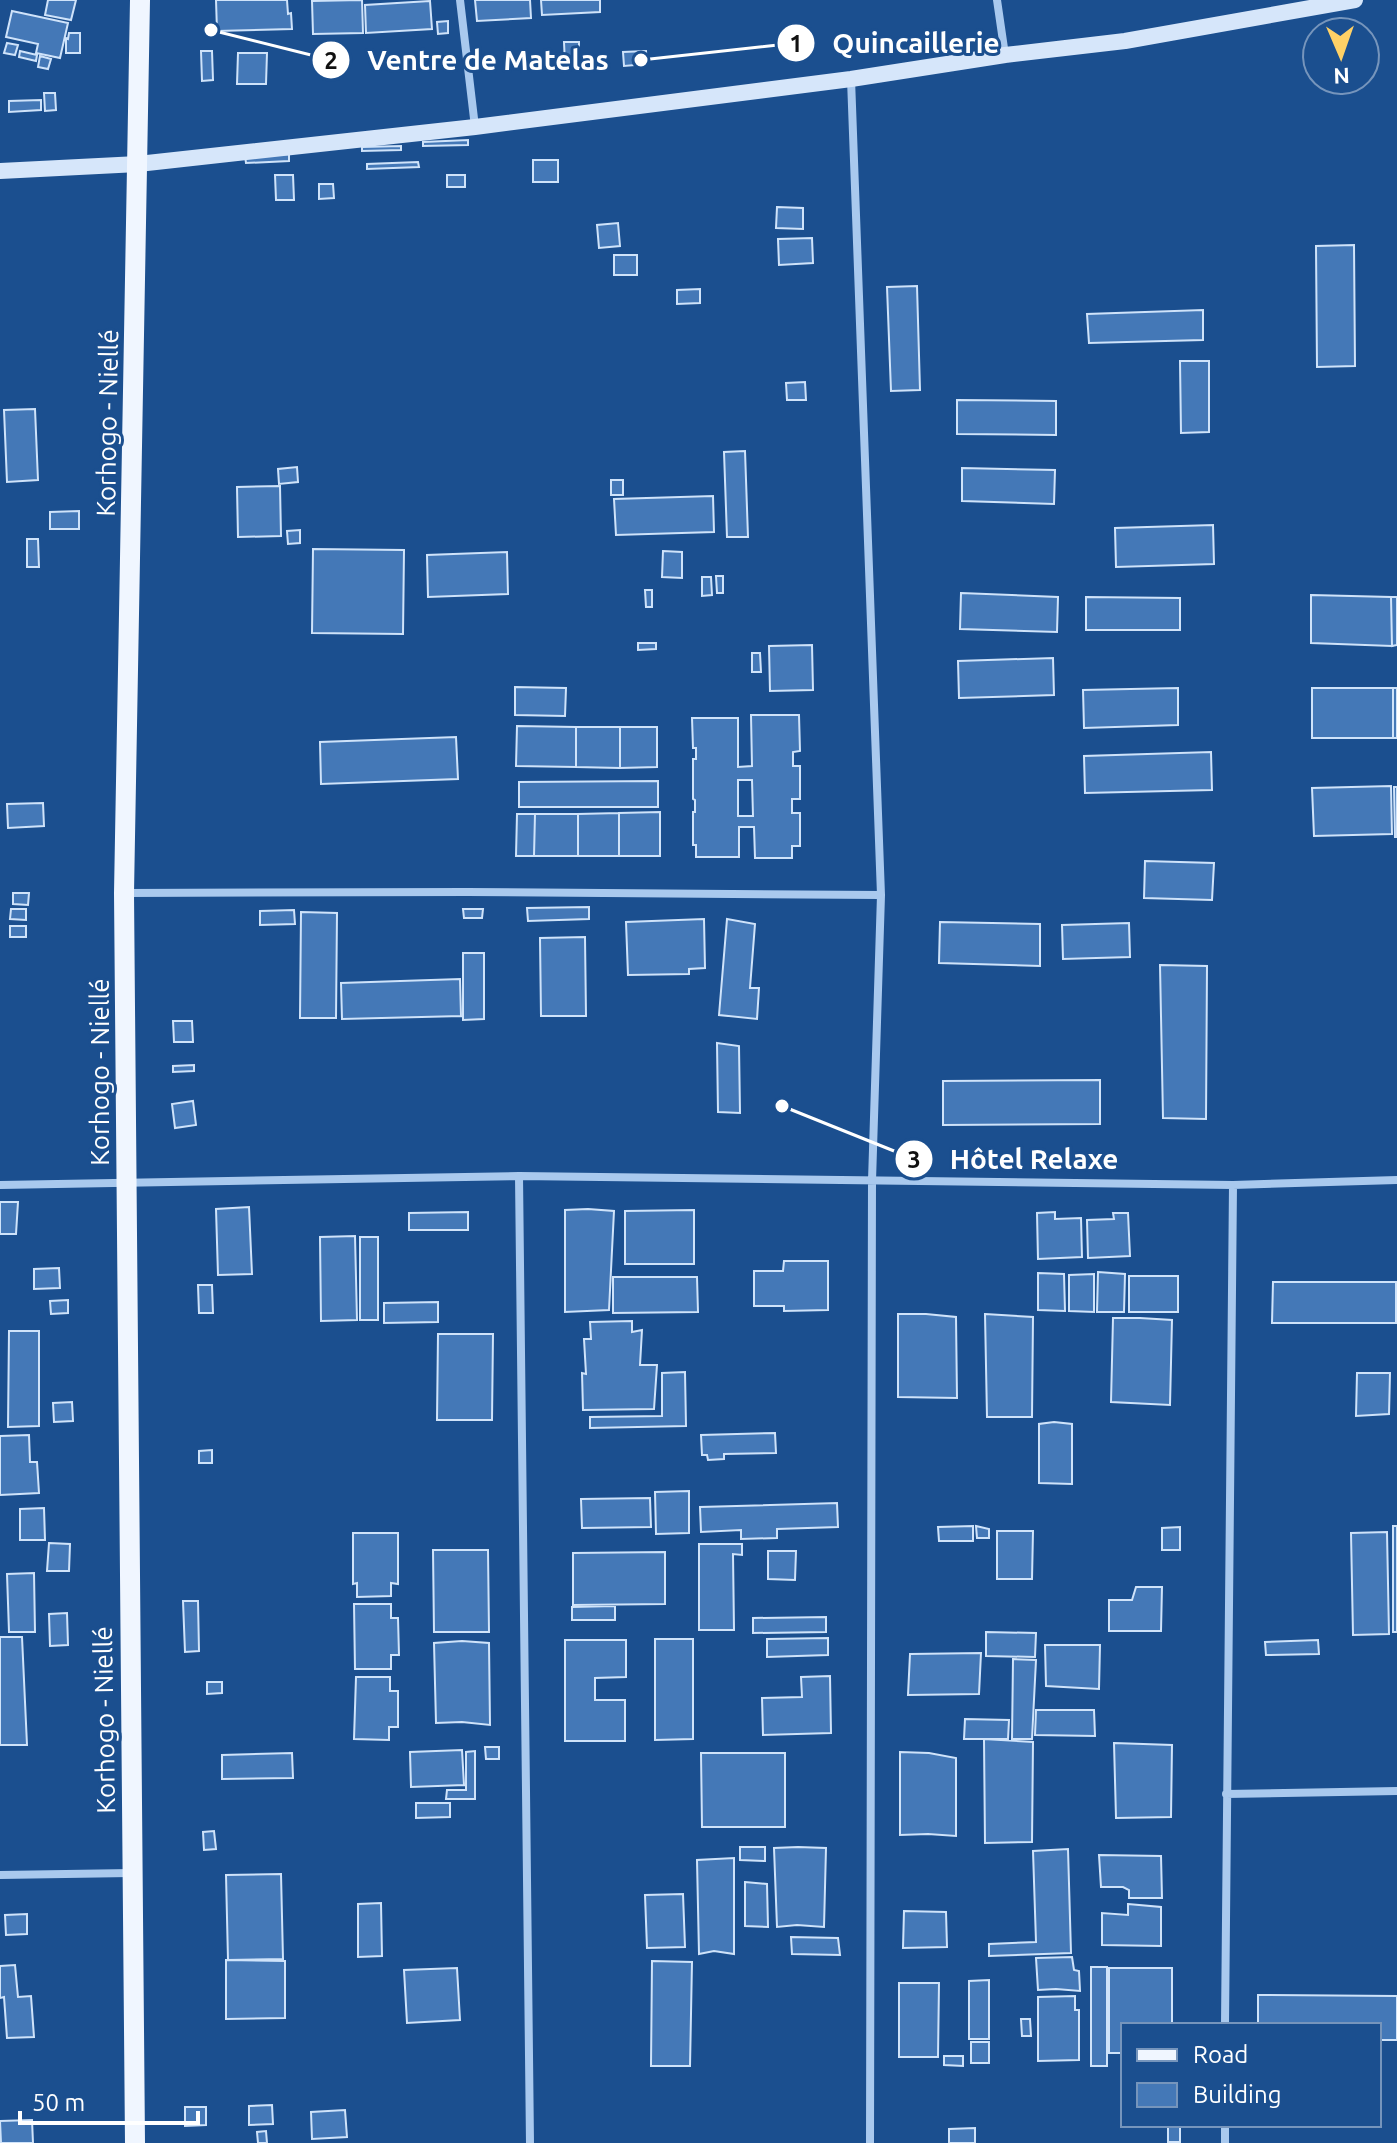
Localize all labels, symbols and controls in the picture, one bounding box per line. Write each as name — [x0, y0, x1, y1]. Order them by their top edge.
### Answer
north arrow — [1301, 16, 1381, 96]
callout: Quincaillerie — [776, 17, 1016, 69]
text: Quincaillerie — [832, 27, 1000, 58]
text: 1 — [789, 30, 803, 57]
callout: Ventre de Matelas — [311, 34, 625, 86]
text: Ventre de Matelas — [367, 44, 609, 75]
text: 2 — [324, 47, 338, 74]
text: N — [1333, 64, 1350, 89]
street label: Korhogo - Niellé — [91, 329, 123, 517]
street label: Korhogo - Niellé — [85, 978, 114, 1166]
callout: Hôtel Relaxe — [894, 1133, 1134, 1185]
text: Hôtel Relaxe — [950, 1143, 1118, 1174]
text: 3 — [907, 1146, 921, 1173]
street label: Korhogo - Niellé — [88, 1626, 120, 1814]
legend — [1121, 2023, 1381, 2127]
text: Road — [1193, 2041, 1248, 2068]
scale bar — [20, 2075, 198, 2125]
text: Building — [1193, 2081, 1281, 2108]
text: 50 m — [32, 2089, 85, 2116]

